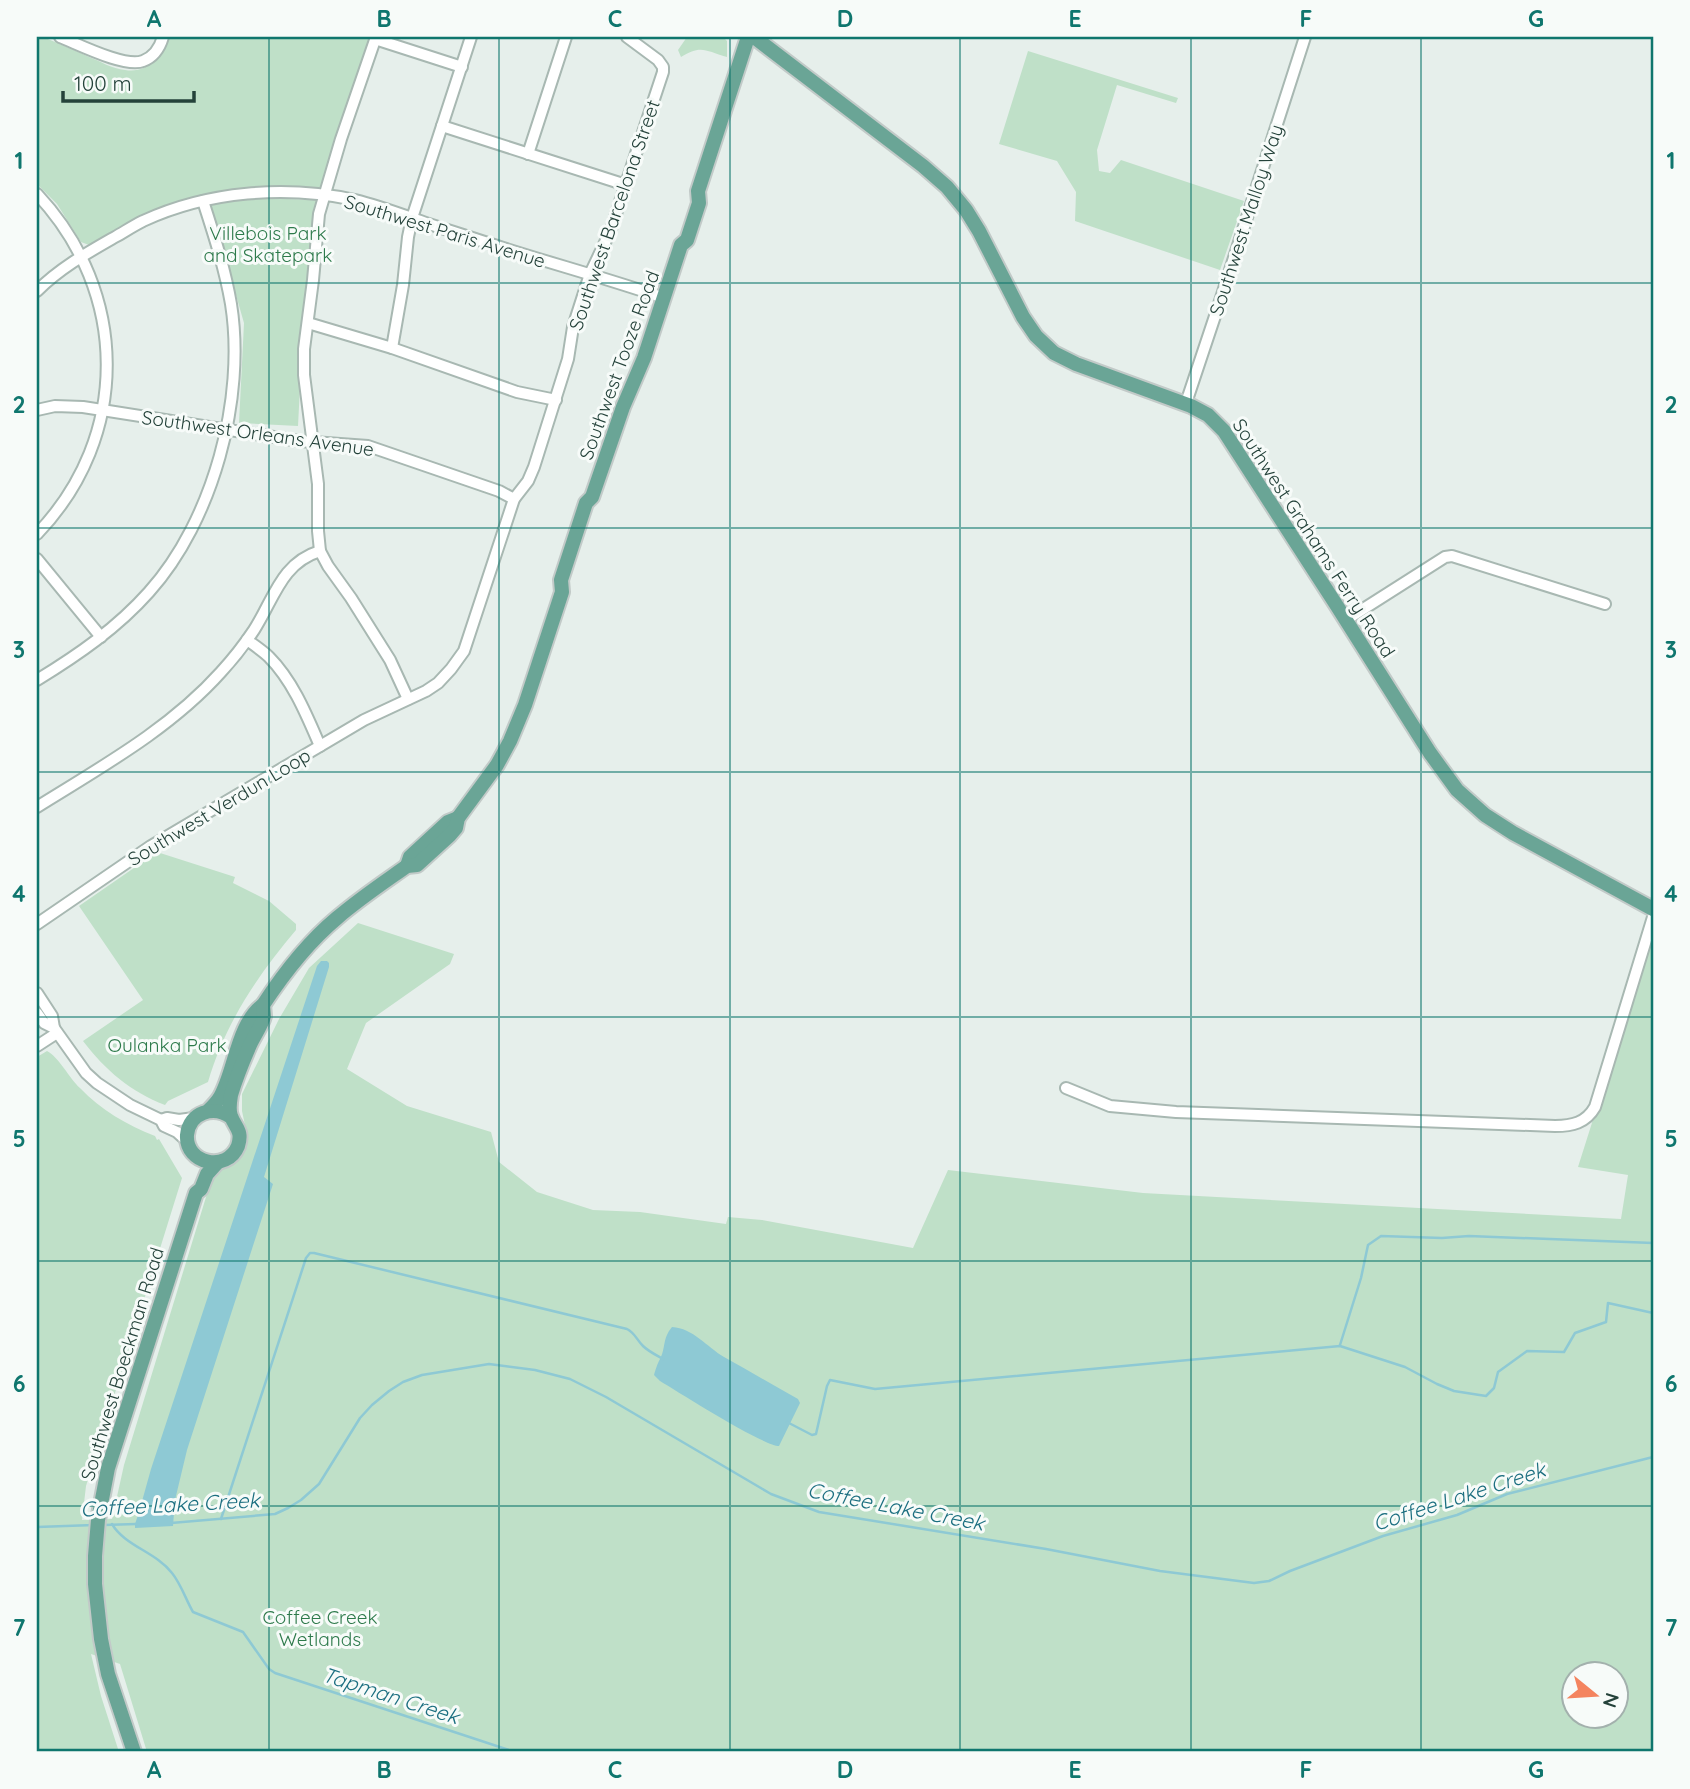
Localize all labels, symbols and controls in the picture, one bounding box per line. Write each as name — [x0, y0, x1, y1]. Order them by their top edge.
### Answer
text: A — [147, 4, 162, 33]
text: B — [376, 4, 392, 33]
text: C — [608, 4, 622, 33]
text: D — [837, 4, 853, 33]
text: E — [1068, 4, 1082, 33]
text: F — [1300, 4, 1312, 33]
text: G — [1528, 4, 1544, 33]
scale bar — [63, 60, 194, 104]
text: 100 m — [74, 70, 132, 96]
street label: Southwest Barcelona Street — [563, 97, 665, 333]
street label: Southwest Malloy Way — [1204, 121, 1288, 319]
text: 1 — [15, 146, 23, 175]
text: 1 — [1667, 146, 1675, 175]
street label: Southwest Paris Avenue — [342, 189, 548, 273]
park label: Villebois Park and Skatepark — [203, 221, 333, 267]
street label: Southwest Tooze Road — [574, 267, 664, 463]
text: 2 — [12, 390, 26, 419]
text: 2 — [1664, 390, 1678, 419]
street label: Southwest Orleans Avenue — [140, 405, 376, 461]
street label: Southwest Grahams Ferry Road — [1228, 414, 1400, 662]
text: 3 — [13, 635, 25, 664]
text: 3 — [1665, 635, 1677, 664]
street label: Southwest Verdun Loop — [123, 743, 315, 871]
text: 4 — [12, 879, 26, 908]
text: 4 — [1664, 879, 1678, 908]
park label: Oulanka Park — [107, 1033, 227, 1057]
text: 5 — [12, 1124, 26, 1153]
text: 5 — [1664, 1124, 1678, 1153]
street label: Southwest Boeckman Road — [75, 1245, 169, 1483]
text: 6 — [13, 1369, 25, 1398]
text: 6 — [1665, 1369, 1677, 1398]
water label: Coffee Lake Creek — [1370, 1455, 1550, 1536]
water label: Coffee Lake Creek — [805, 1476, 988, 1536]
water label: Coffee Lake Creek — [80, 1486, 262, 1522]
park label: Coffee Creek Wetlands — [262, 1605, 378, 1651]
text: 7 — [13, 1613, 26, 1642]
text: 7 — [1665, 1613, 1678, 1642]
north arrow — [1560, 1660, 1630, 1730]
water label: Tapman Creek — [319, 1661, 464, 1730]
text: N — [1598, 1690, 1625, 1711]
text: A — [147, 1755, 162, 1784]
text: B — [376, 1755, 392, 1784]
text: C — [608, 1755, 622, 1784]
text: D — [837, 1755, 853, 1784]
text: E — [1068, 1755, 1082, 1784]
text: F — [1300, 1755, 1312, 1784]
text: G — [1528, 1755, 1544, 1784]

